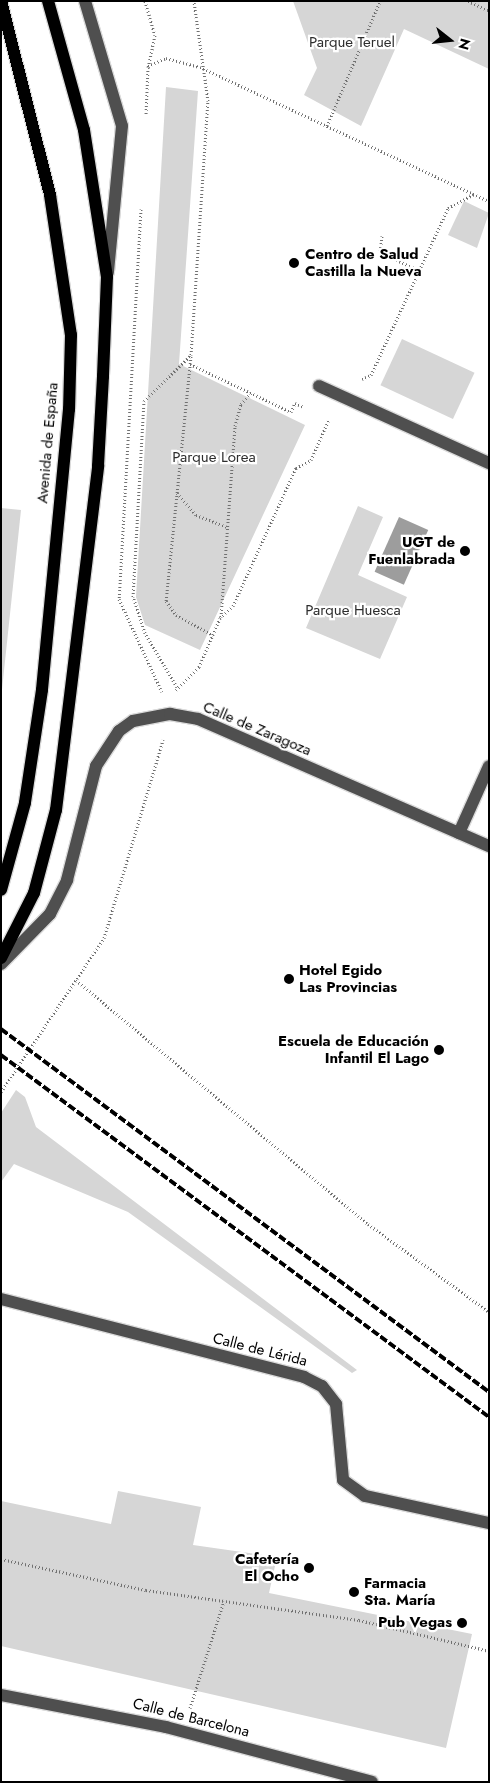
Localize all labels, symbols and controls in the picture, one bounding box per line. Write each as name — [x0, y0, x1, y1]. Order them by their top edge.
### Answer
north arrow — [425, 15, 475, 65]
park label: Parque Teruel — [309, 34, 395, 52]
text: N — [453, 36, 476, 52]
place label: Centro de Salud Castilla la Nueva — [305, 245, 422, 280]
marker: Centro de Salud Castilla la Nueva — [287, 256, 301, 270]
street label: Avenida de España — [34, 382, 62, 504]
park label: Parque Lorea — [172, 449, 256, 467]
place label: UGT de Fuenlabrada — [368, 533, 455, 568]
marker: UGT de Fuenlabrada — [459, 545, 471, 557]
park label: Parque Huesca — [305, 602, 401, 620]
street label: Calle de Zaragoza — [200, 698, 314, 760]
place label: Hotel Egido Las Provincias — [299, 961, 397, 996]
marker: Hotel Egido Las Provincias — [283, 973, 295, 985]
place label: Escuela de Educación Infantil El Lago — [278, 1032, 429, 1067]
marker: Escuela de Educación Infantil El Lago — [433, 1044, 445, 1056]
street label: Calle de Lérida — [211, 1330, 309, 1370]
place label: Cafetería El Ocho — [235, 1550, 299, 1585]
marker: Cafetería El Ocho — [303, 1562, 315, 1574]
place label: Farmacia Sta. María — [364, 1574, 435, 1609]
marker: Farmacia Sta. María — [348, 1586, 360, 1598]
place label: Pub Vegas — [378, 1614, 452, 1632]
marker: Pub Vegas — [456, 1617, 468, 1629]
street label: Calle de Barcelona — [131, 1695, 251, 1741]

